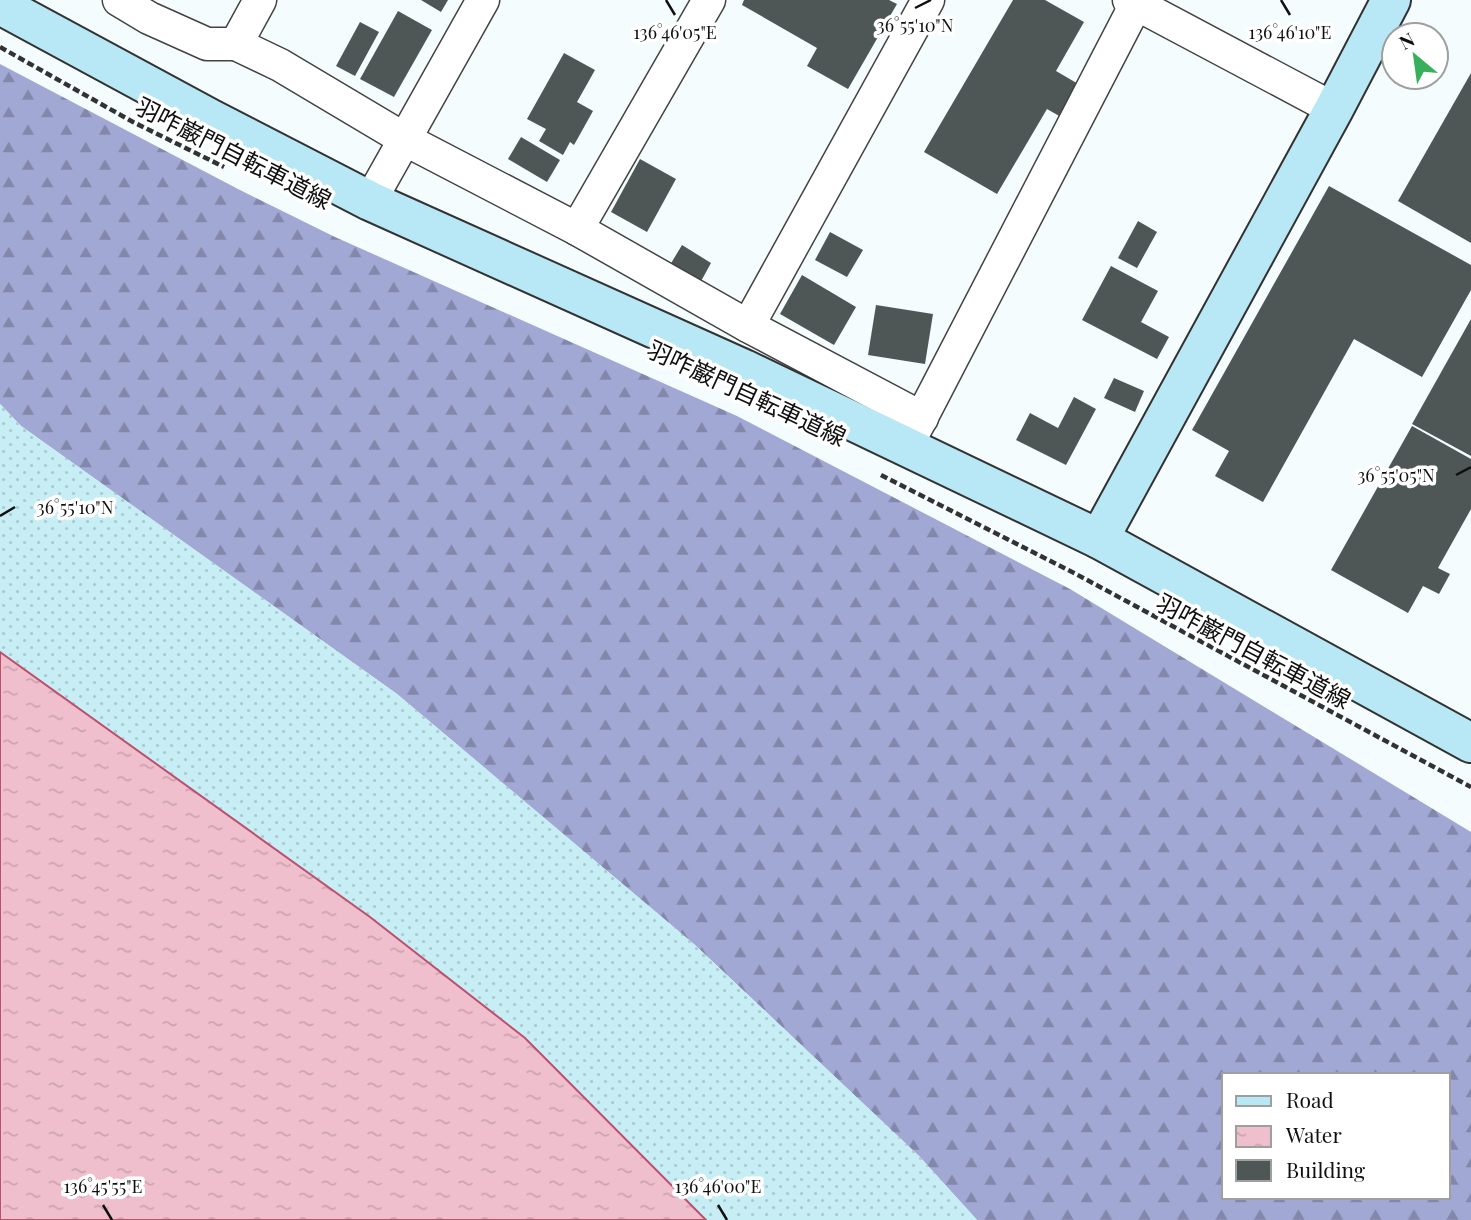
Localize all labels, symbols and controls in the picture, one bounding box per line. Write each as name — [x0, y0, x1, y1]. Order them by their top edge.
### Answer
text: 36°55'10"N — [877, 13, 954, 37]
text: 136°46'05"E — [633, 20, 717, 44]
text: 136°46'10"E — [1249, 20, 1331, 44]
north arrow — [1380, 21, 1450, 91]
text: N — [1394, 25, 1419, 55]
street label: 羽咋巌門自転車道線 — [131, 89, 337, 215]
street label: 羽咋巌門自転車道線 — [642, 332, 852, 452]
text: 36°55'05"N — [1357, 463, 1435, 487]
text: 36°55'10"N — [37, 495, 114, 519]
street label: 羽咋巌門自転車道線 — [1151, 585, 1357, 715]
legend — [1222, 1073, 1450, 1199]
text: Road — [1286, 1085, 1334, 1113]
text: Water — [1285, 1120, 1342, 1148]
text: Building — [1286, 1155, 1365, 1183]
text: 136°45'55"E — [63, 1174, 143, 1198]
text: 136°46'00"E — [675, 1174, 761, 1198]

